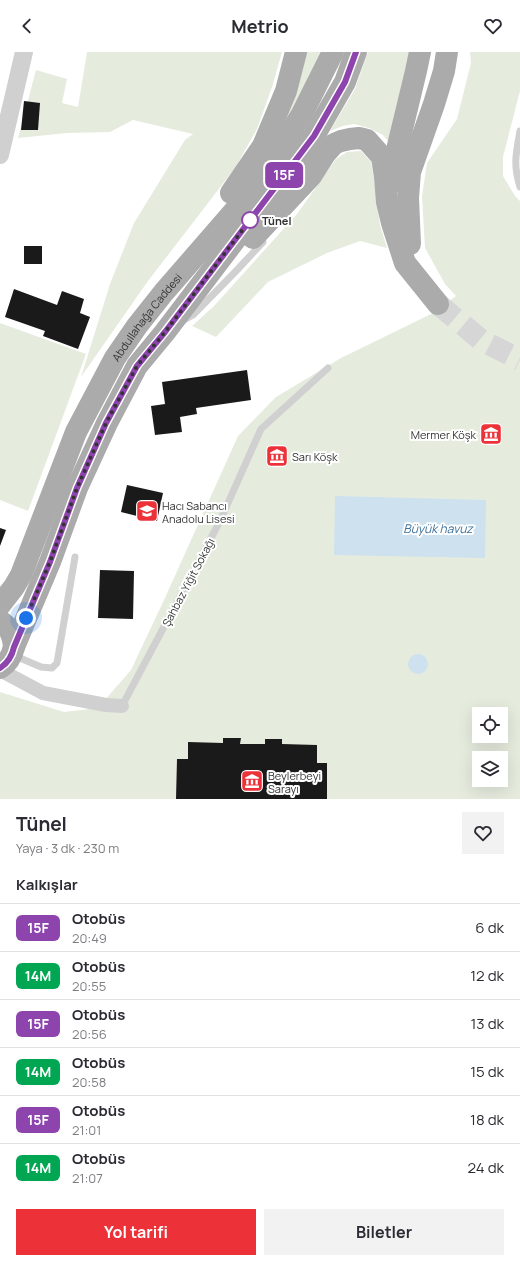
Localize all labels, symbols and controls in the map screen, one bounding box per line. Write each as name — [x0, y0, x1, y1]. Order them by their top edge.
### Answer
text: Metrio — [231, 14, 289, 38]
icon: back — [16, 15, 38, 37]
icon: heart — [482, 15, 504, 37]
line badge: 15F — [261, 162, 307, 188]
text: 15F — [273, 165, 295, 184]
marker: Tünel — [241, 211, 259, 229]
place label: Tünel — [262, 213, 292, 228]
street label: Abdullahağa Caddesi — [108, 270, 185, 364]
museum icon: Mermer Köşk — [478, 421, 504, 447]
place label: Mermer Köşk — [411, 427, 477, 442]
museum icon: Sarı Köşk — [264, 443, 290, 469]
place label: Sarı Köşk — [292, 449, 338, 464]
school or university icon: Hacı Sabancı Anadolu Lisesi — [134, 498, 160, 524]
place label: Hacı Sabancı Anadolu Lisesi — [162, 498, 235, 526]
water label: Büyük havuz — [403, 520, 474, 537]
street label: Şahbaz Yiğit Sokağı — [158, 535, 218, 629]
your location — [16, 608, 36, 628]
map controls — [472, 707, 508, 787]
button: locate — [472, 707, 508, 743]
button: layers — [472, 751, 508, 787]
museum icon: Beylerbeyi Sarayı — [239, 768, 265, 794]
place label: Beylerbeyi Sarayı — [268, 768, 321, 796]
text: Tünel — [16, 811, 67, 837]
button: heart — [462, 812, 504, 854]
text: Yaya · 3 dk · 230 m — [16, 839, 119, 857]
text: Kalkışlar — [16, 874, 78, 895]
text: Otobüs — [72, 908, 125, 929]
text: 6 dk — [475, 917, 504, 938]
text: 15F — [27, 918, 49, 937]
text: 20:49 — [72, 929, 107, 947]
text: Otobüs — [72, 956, 125, 977]
text: 12 dk — [470, 965, 504, 986]
text: 14M — [25, 966, 51, 985]
text: 20:55 — [72, 977, 106, 995]
text: Otobüs — [72, 1004, 125, 1025]
text: 13 dk — [471, 1013, 504, 1034]
text: 15F — [27, 1014, 49, 1033]
text: 20:56 — [72, 1025, 107, 1043]
text: Otobüs — [72, 1052, 125, 1073]
text: 15 dk — [470, 1061, 504, 1082]
text: 14M — [25, 1062, 51, 1081]
text: 20:58 — [72, 1073, 106, 1091]
text: Otobüs — [72, 1100, 125, 1121]
text: 18 dk — [470, 1109, 504, 1130]
text: 15F — [27, 1110, 49, 1129]
text: 21:01 — [72, 1121, 101, 1139]
text: Otobüs — [72, 1148, 125, 1169]
text: 24 dk — [468, 1157, 504, 1178]
text: 14M — [25, 1158, 51, 1177]
text: 21:07 — [72, 1169, 103, 1187]
button: Yol tarifi — [16, 1209, 256, 1255]
button: Biletler — [264, 1209, 504, 1255]

